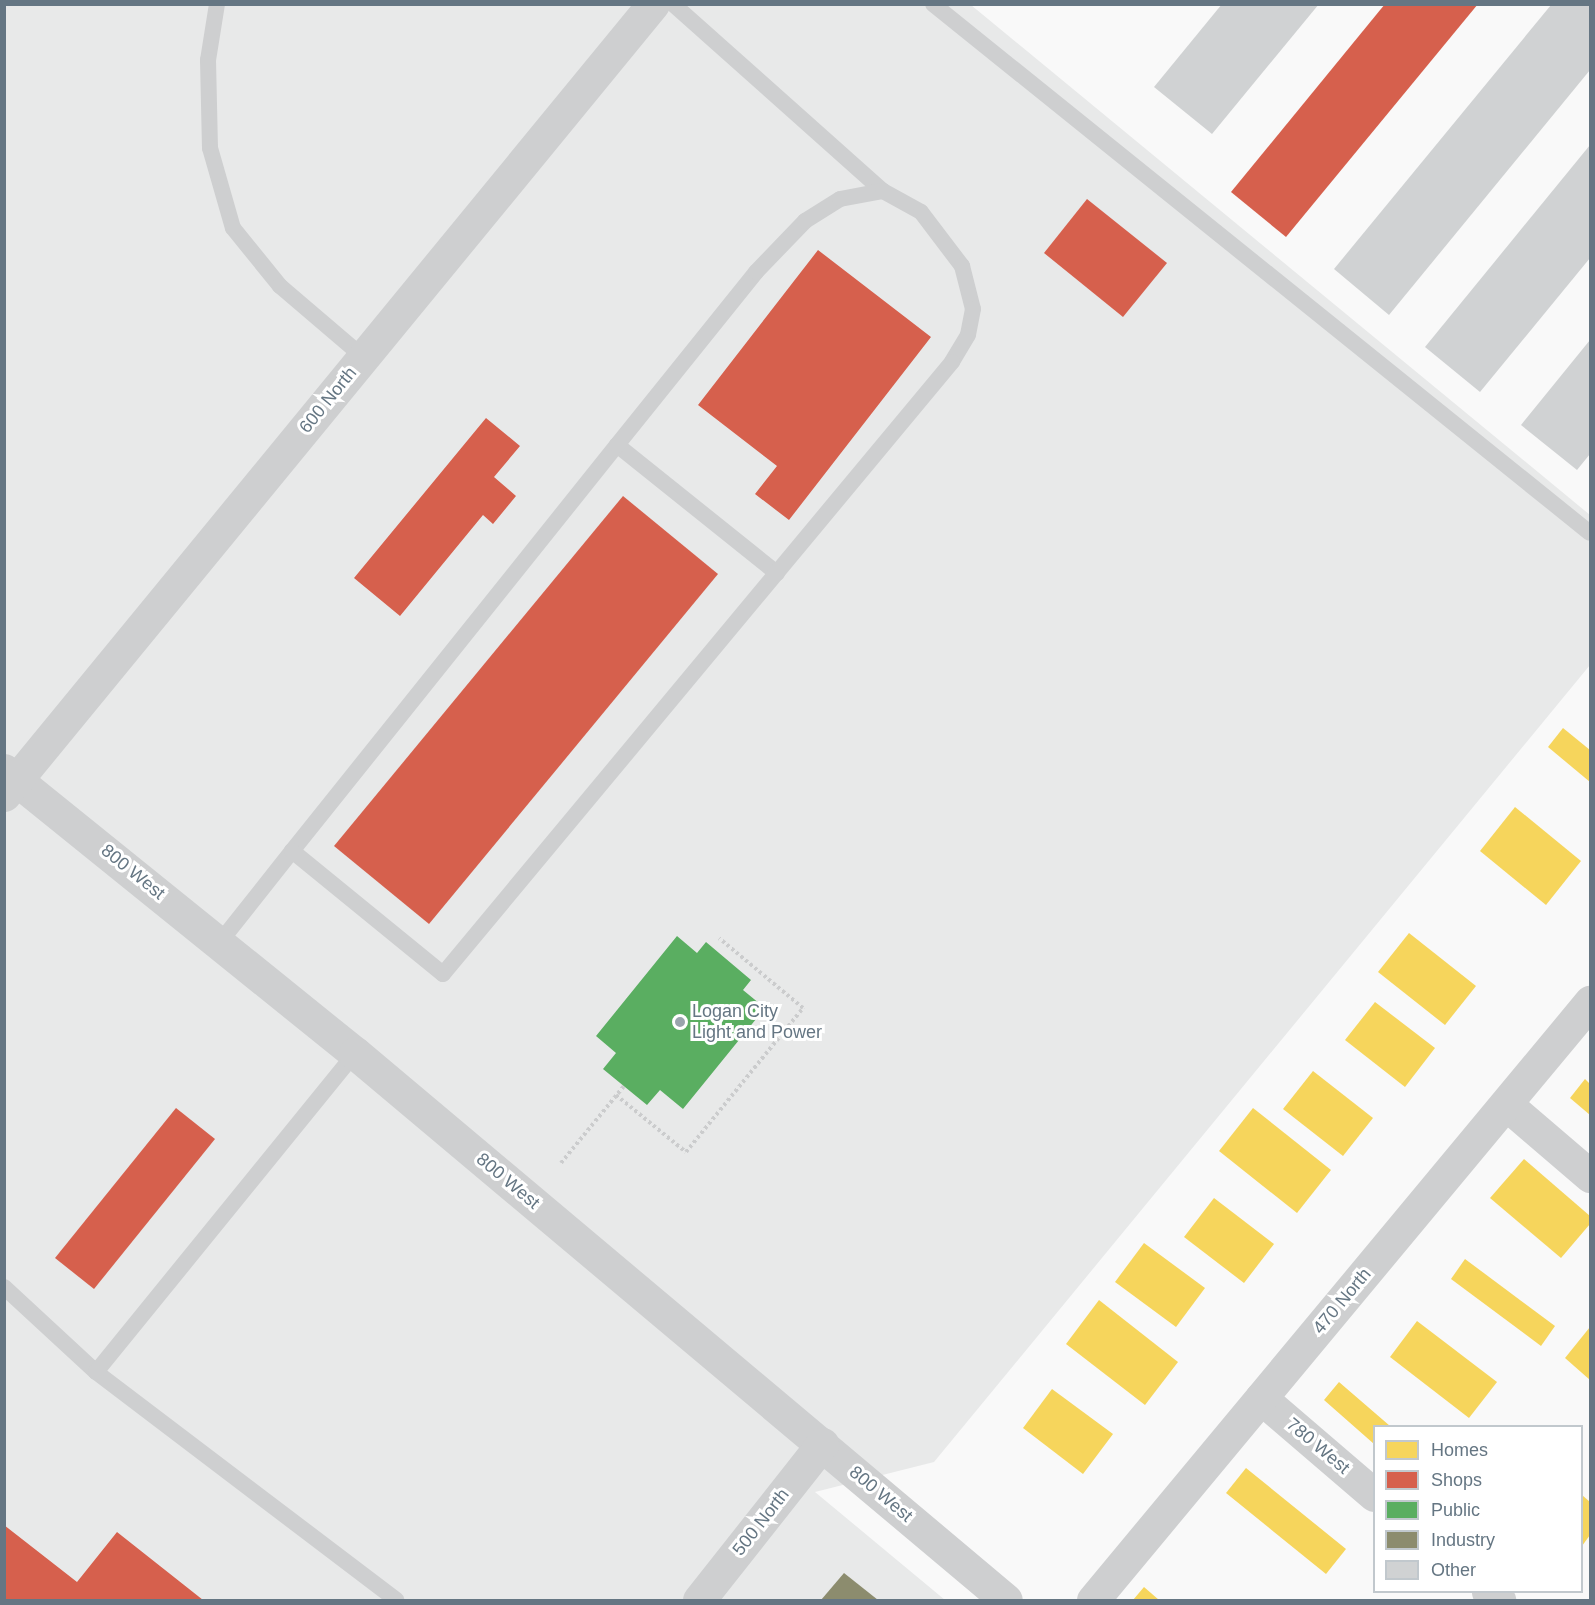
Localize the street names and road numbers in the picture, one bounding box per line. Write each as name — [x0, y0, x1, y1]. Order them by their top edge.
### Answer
street label: 600 North — [295, 362, 361, 438]
street label: 800 West — [97, 840, 169, 904]
street label: 800 West — [472, 1148, 544, 1214]
street label: 470 North — [1308, 1264, 1376, 1338]
street label: 780 West — [1282, 1413, 1354, 1479]
street label: 800 West — [845, 1461, 917, 1527]
street label: 500 North — [728, 1484, 794, 1560]

